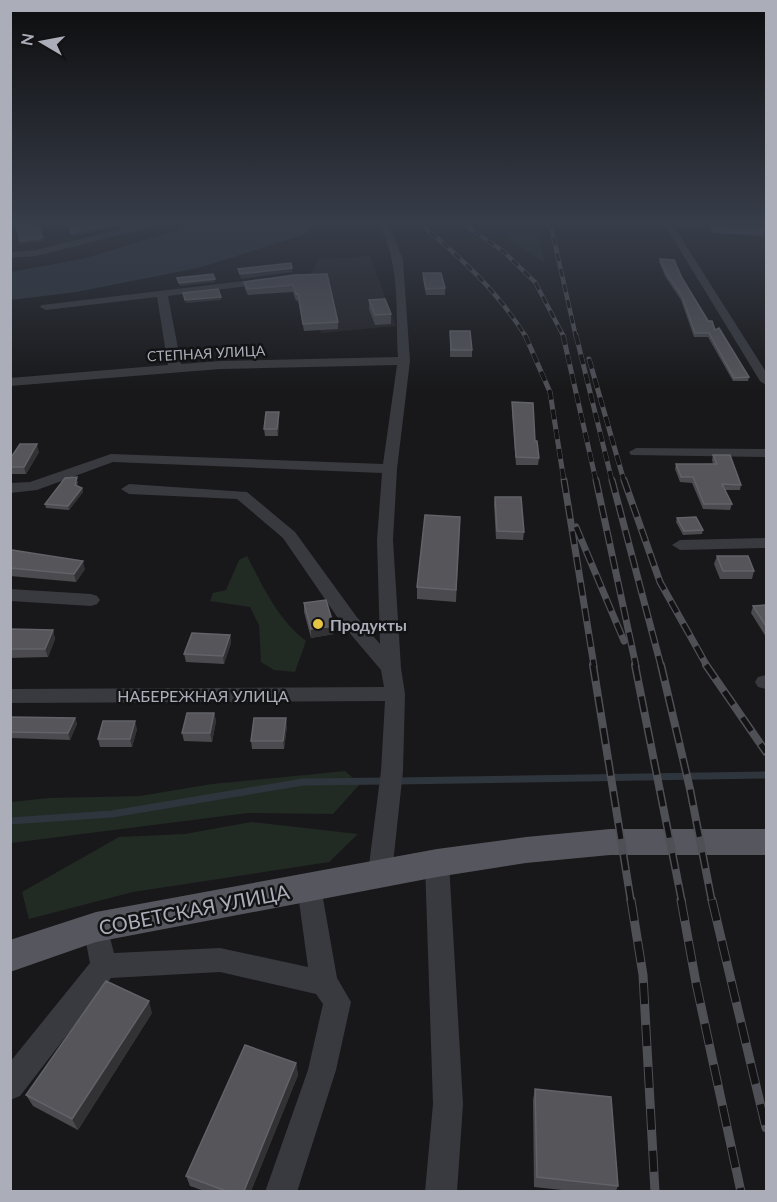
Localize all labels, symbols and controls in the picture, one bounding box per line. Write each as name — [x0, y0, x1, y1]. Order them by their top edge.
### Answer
north arrow — [12, 12, 72, 72]
text: N — [16, 32, 37, 47]
street label: СТЕПНАЯ УЛИЦА — [147, 341, 266, 365]
place label: Продукты — [330, 615, 407, 634]
marker: Продукты — [311, 617, 325, 631]
street label: НАБЕРЕЖНАЯ УЛИЦА — [117, 686, 289, 705]
street label: СОВЕТСКАЯ УЛИЦА — [97, 879, 292, 939]

